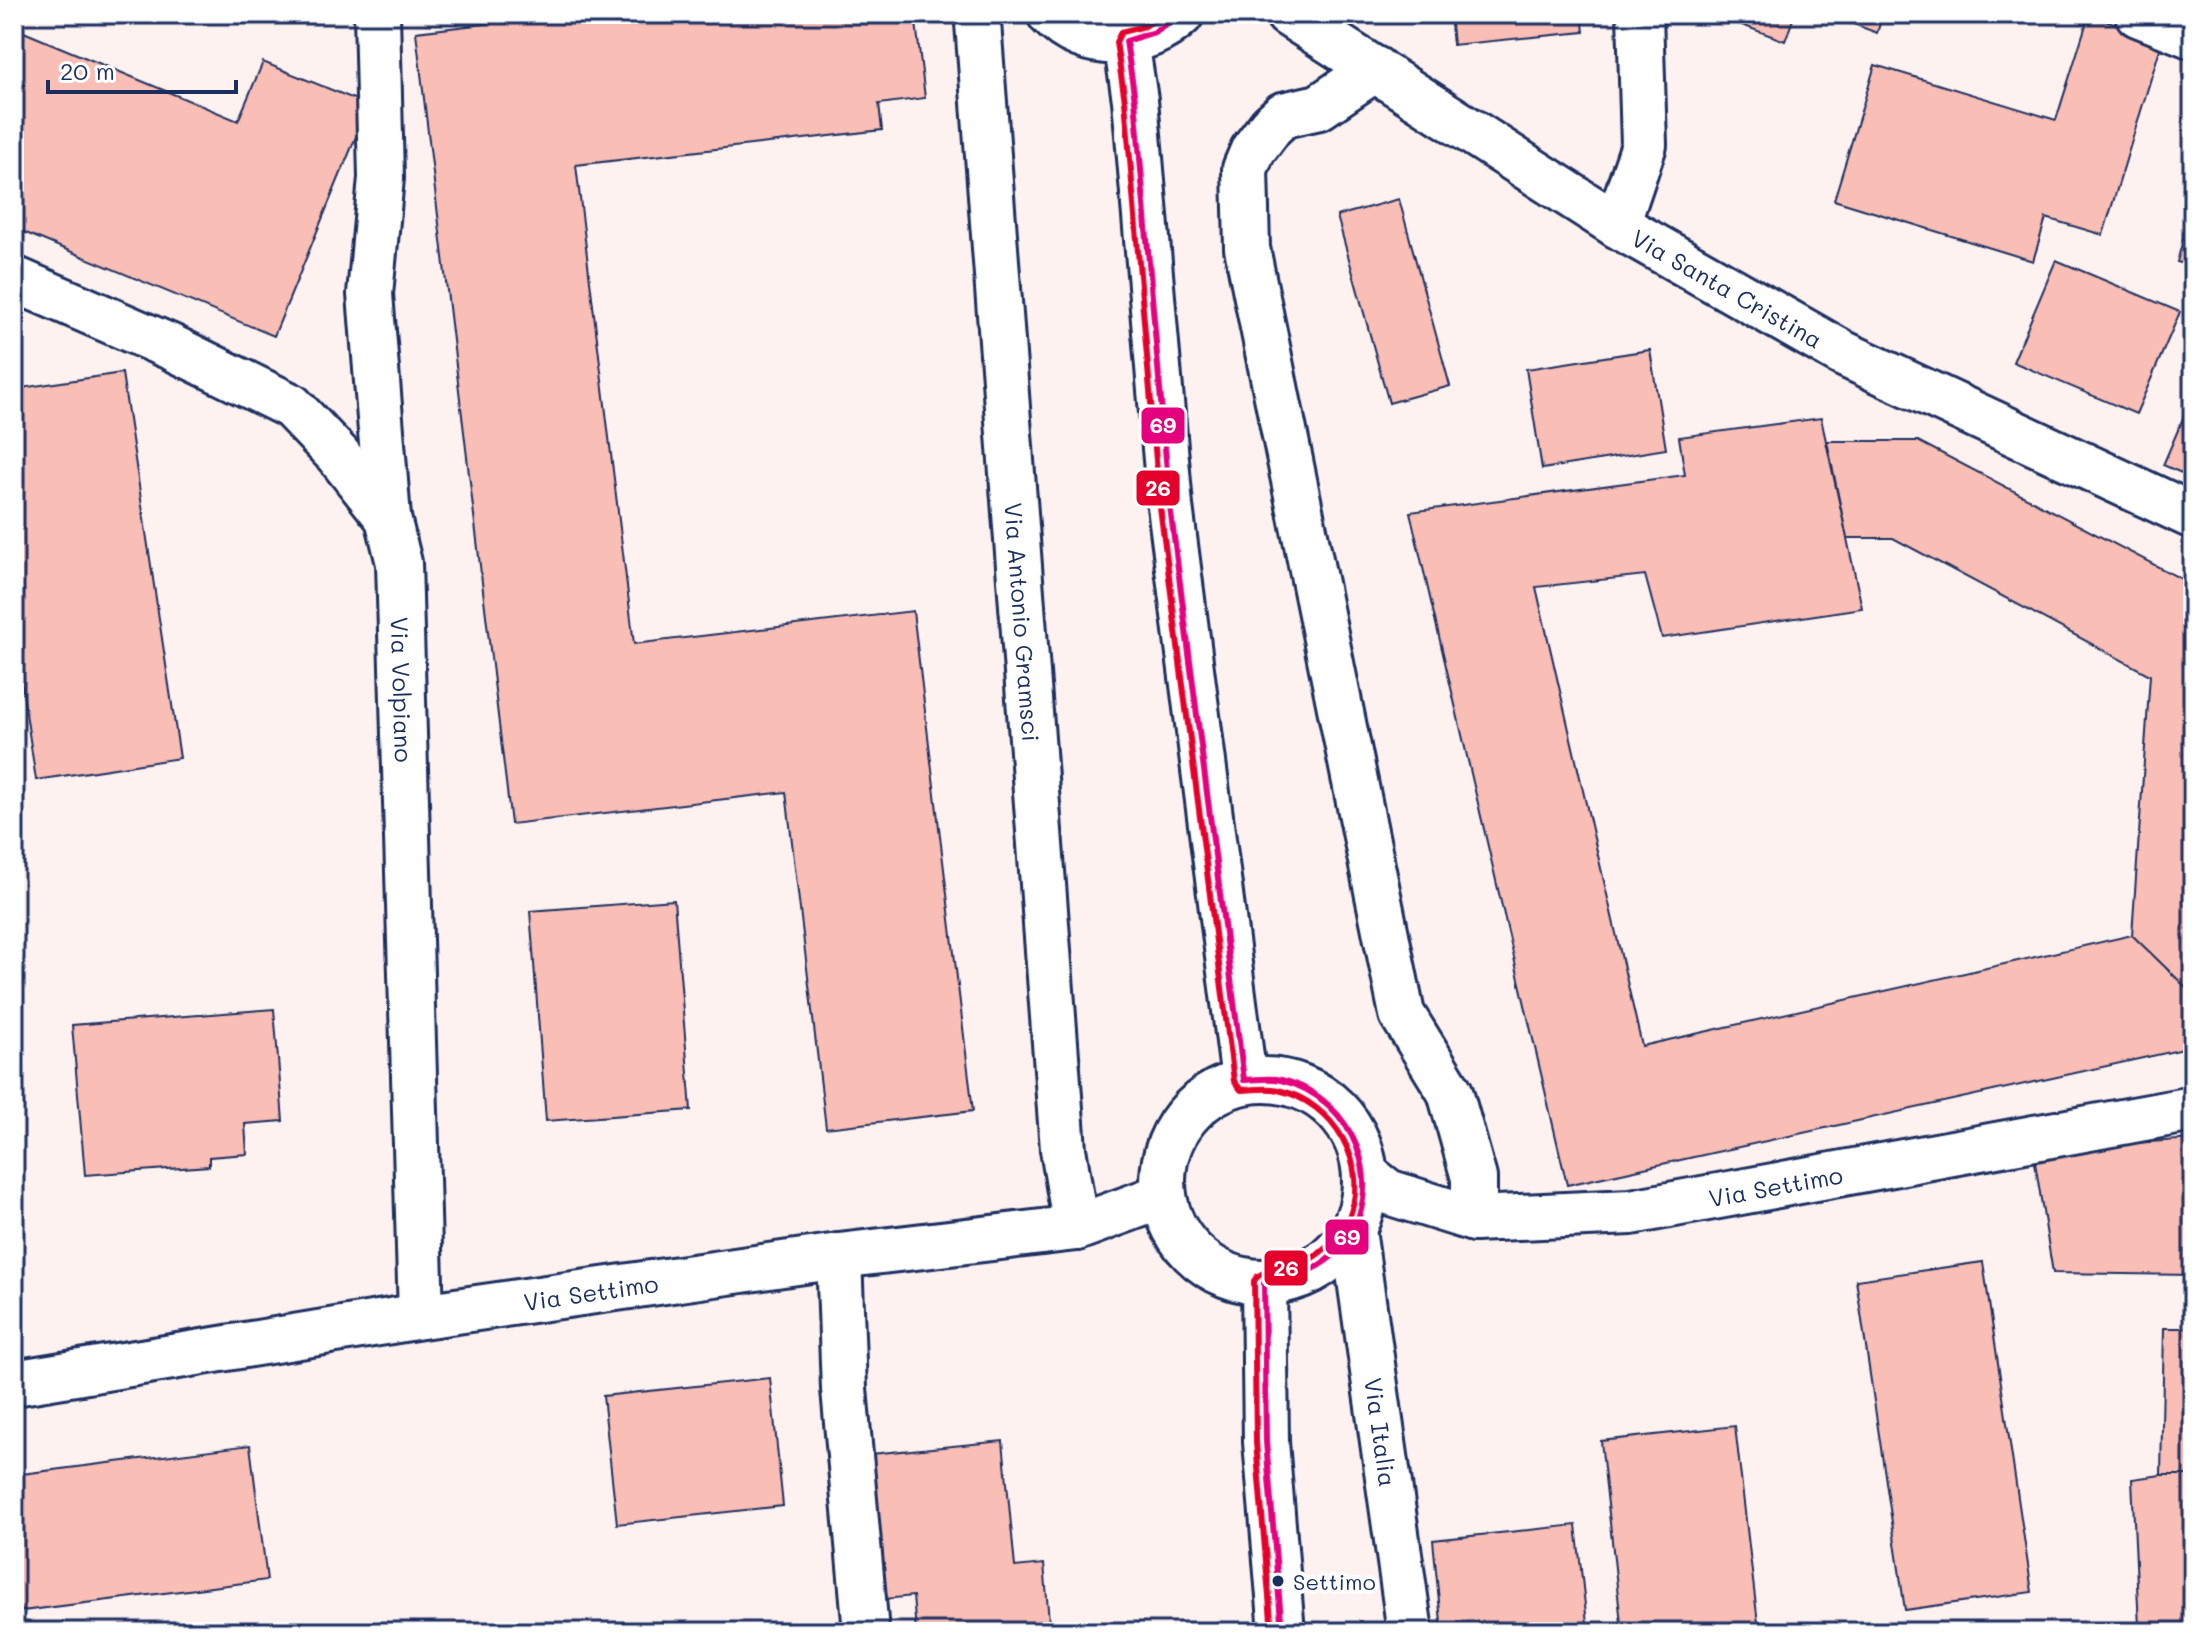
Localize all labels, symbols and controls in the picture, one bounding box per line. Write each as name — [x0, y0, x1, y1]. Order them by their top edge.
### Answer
scale bar — [48, 44, 236, 94]
text: 20 m — [60, 55, 115, 86]
street label: Via Santa Cristina — [1627, 221, 1829, 354]
line badge: 69 — [1140, 406, 1186, 445]
text: 69 — [1150, 410, 1176, 439]
line badge: 26 — [1135, 469, 1181, 507]
text: 26 — [1145, 473, 1171, 502]
street label: Via Antonio Gramsci — [999, 501, 1048, 743]
street label: Via Volpiano — [385, 616, 420, 763]
street label: Via Settimo — [1706, 1158, 1845, 1213]
line badge: 69 — [1324, 1218, 1370, 1256]
text: 69 — [1334, 1222, 1360, 1251]
line badge: 26 — [1263, 1249, 1309, 1287]
text: 26 — [1273, 1253, 1299, 1282]
street label: Via Settimo — [521, 1267, 660, 1317]
street label: Via Italia — [1359, 1375, 1405, 1489]
place label: Settimo — [1293, 1567, 1376, 1596]
marker: Settimo — [1270, 1573, 1286, 1589]

